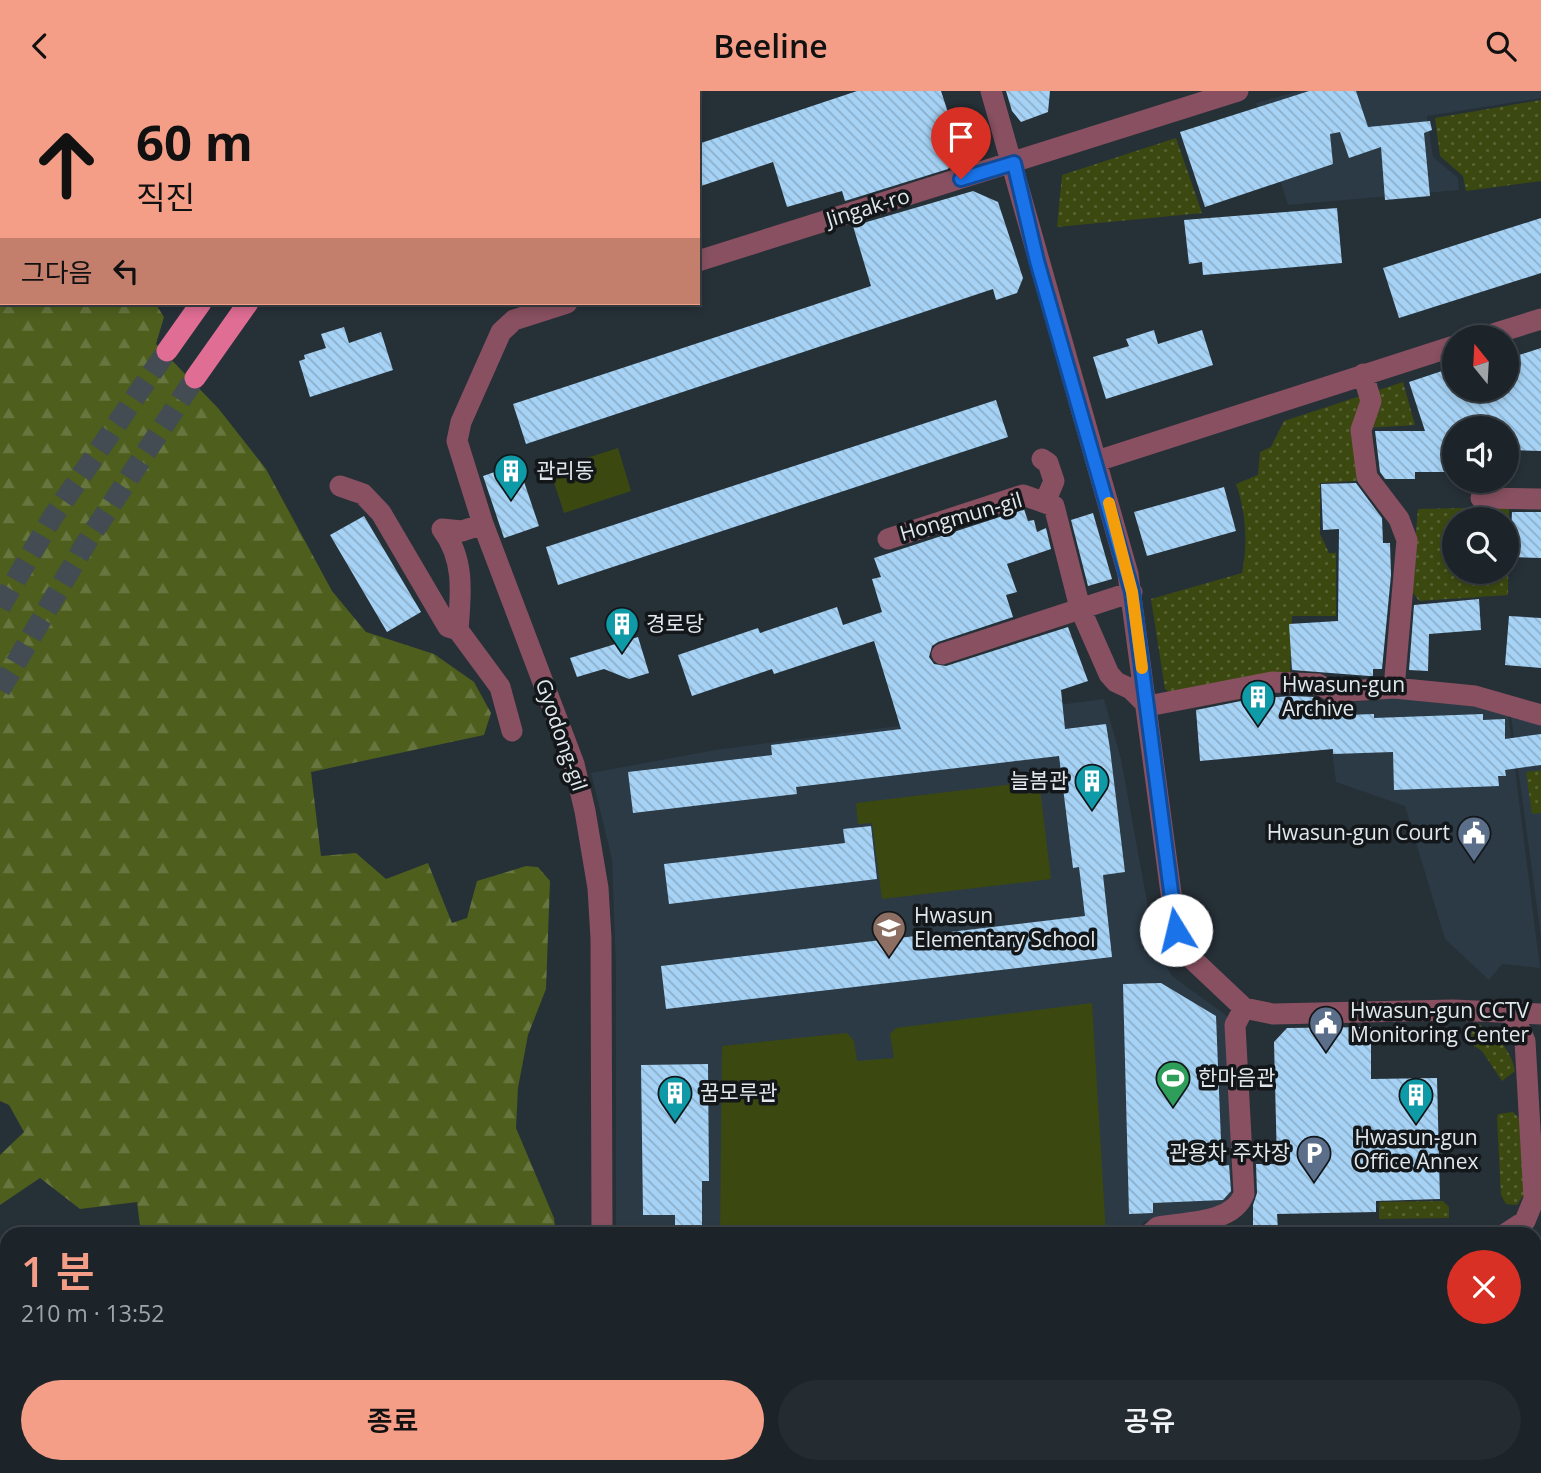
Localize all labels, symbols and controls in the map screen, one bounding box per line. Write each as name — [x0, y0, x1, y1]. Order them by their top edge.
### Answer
text: Beeline — [713, 24, 828, 67]
icon: back — [21, 27, 59, 65]
icon: search — [1482, 27, 1520, 65]
pin — [931, 107, 991, 179]
text: 60 m — [136, 109, 253, 175]
icon: arrive — [942, 118, 980, 156]
icon: ahead — [21, 119, 112, 210]
text: 직진 — [136, 175, 195, 218]
street label: Jingak-ro — [821, 181, 913, 234]
icon: left — [107, 252, 145, 290]
text: 그다음 — [21, 254, 93, 290]
north arrow — [1442, 325, 1519, 403]
map controls — [1442, 325, 1519, 584]
button: sound — [1442, 416, 1519, 493]
building icon: 관리동 — [492, 452, 530, 501]
place label: 관리동 — [536, 456, 594, 484]
street label: Hongmun-gil — [896, 485, 1025, 547]
button: search — [1442, 507, 1519, 584]
building icon: 경로당 — [603, 605, 641, 654]
place label: 경로당 — [646, 609, 704, 637]
place label: Hwasun-gun Archive — [1282, 670, 1405, 722]
street label: Gyodong-gil — [530, 675, 594, 795]
building icon: Hwasun-gun Archive — [1239, 678, 1277, 727]
building icon: 늘봄관 — [1073, 762, 1111, 811]
place label: 늘봄관 — [1010, 766, 1068, 794]
public building icon: Hwasun-gun Court — [1455, 814, 1493, 863]
place label: Hwasun-gun Court — [1267, 818, 1450, 846]
position arrow — [1139, 893, 1213, 967]
place label: Hwasun Elementary School — [914, 901, 1096, 953]
school or university icon: Hwasun Elementary School — [870, 909, 908, 958]
place label: Hwasun-gun CCTV Monitoring Center — [1350, 996, 1530, 1048]
public building icon: Hwasun-gun CCTV Monitoring Center — [1307, 1004, 1345, 1053]
sports icon: 한마음관 — [1154, 1059, 1192, 1108]
place label: 한마음관 — [1198, 1063, 1275, 1091]
building icon: 꿈모루관 — [656, 1074, 694, 1123]
building icon: Hwasun-gun Office Annex — [1397, 1076, 1435, 1125]
place label: 꿈모루관 — [700, 1078, 777, 1106]
place label: Hwasun-gun Office Annex — [1354, 1123, 1478, 1175]
parking icon: 관용차 주차장 — [1295, 1134, 1333, 1183]
place label: 관용차 주차장 — [1169, 1138, 1290, 1166]
text: 1 분 — [21, 1242, 95, 1299]
button: close — [1447, 1250, 1521, 1324]
text: 210 m · 13:52 — [21, 1297, 164, 1329]
button: 종료 — [21, 1380, 764, 1460]
button: 공유 — [778, 1380, 1521, 1460]

